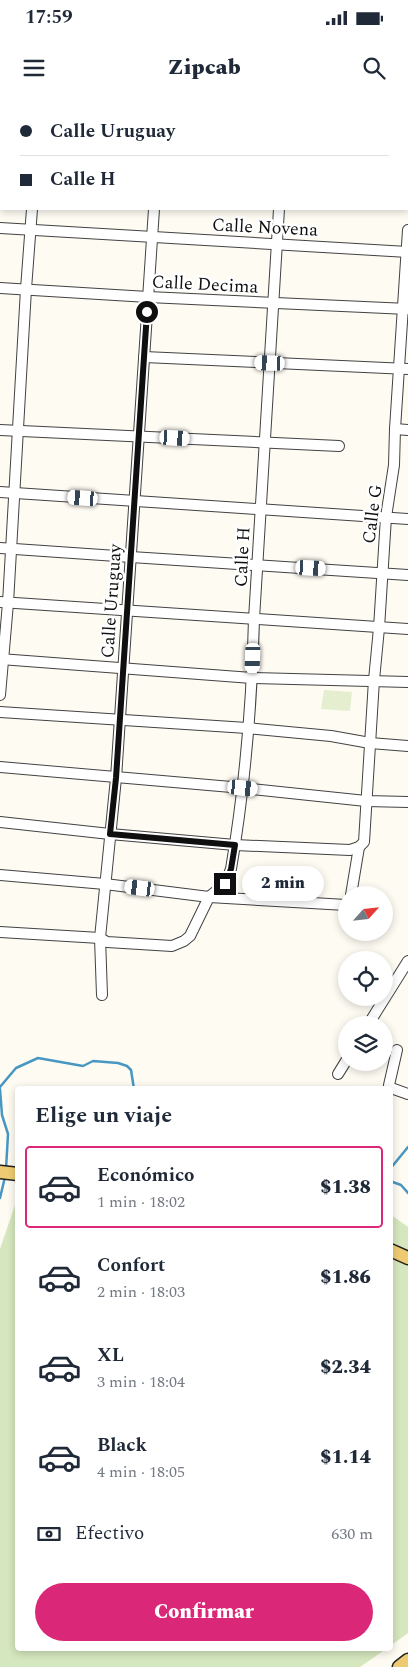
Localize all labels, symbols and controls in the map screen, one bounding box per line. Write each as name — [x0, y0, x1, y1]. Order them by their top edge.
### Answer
text: 17:59 — [25, 3, 73, 32]
text: Zipcab — [167, 51, 241, 84]
icon: menu — [20, 54, 48, 82]
icon: search — [360, 54, 388, 82]
text: Calle Uruguay — [50, 117, 175, 146]
text: Calle H — [50, 165, 116, 194]
street label: Calle Novena — [211, 211, 319, 244]
street label: Calle Decima — [151, 268, 259, 301]
route start — [136, 301, 158, 323]
car — [254, 355, 285, 371]
car — [159, 430, 190, 446]
street label: Calle G — [355, 483, 390, 545]
car — [67, 489, 98, 507]
street label: Calle H — [227, 526, 258, 588]
street label: Calle Uruguay — [94, 542, 129, 659]
car — [295, 560, 326, 576]
car — [244, 643, 261, 673]
car — [227, 779, 258, 797]
callout: 2 min — [242, 866, 325, 902]
text: 2 min — [261, 871, 305, 895]
route end — [214, 873, 236, 895]
car — [124, 879, 155, 897]
north arrow — [338, 886, 392, 941]
map controls — [338, 886, 393, 1071]
button: locate — [338, 951, 393, 1006]
button: layers — [338, 1016, 393, 1071]
text: Elige un viaje — [35, 1099, 172, 1132]
text: Económico — [97, 1161, 194, 1190]
icon: car — [37, 1165, 82, 1210]
text: $1.38 — [320, 1173, 371, 1202]
text: 1 min · 18:02 — [97, 1190, 185, 1214]
text: Confort — [97, 1251, 165, 1280]
icon: car — [37, 1255, 82, 1300]
text: $1.86 — [320, 1263, 371, 1292]
text: 2 min · 18:03 — [97, 1280, 185, 1304]
text: XL — [97, 1341, 124, 1370]
icon: car — [37, 1345, 82, 1390]
text: $2.34 — [320, 1353, 371, 1382]
text: 3 min · 18:04 — [97, 1370, 185, 1394]
text: Black — [97, 1431, 147, 1460]
icon: car — [37, 1435, 82, 1480]
text: $1.14 — [320, 1443, 371, 1472]
text: 4 min · 18:05 — [97, 1460, 185, 1484]
text: Efectivo — [75, 1519, 144, 1548]
icon: cash — [35, 1520, 63, 1548]
text: 630 m — [331, 1522, 373, 1546]
button: Confirmar — [35, 1583, 373, 1641]

